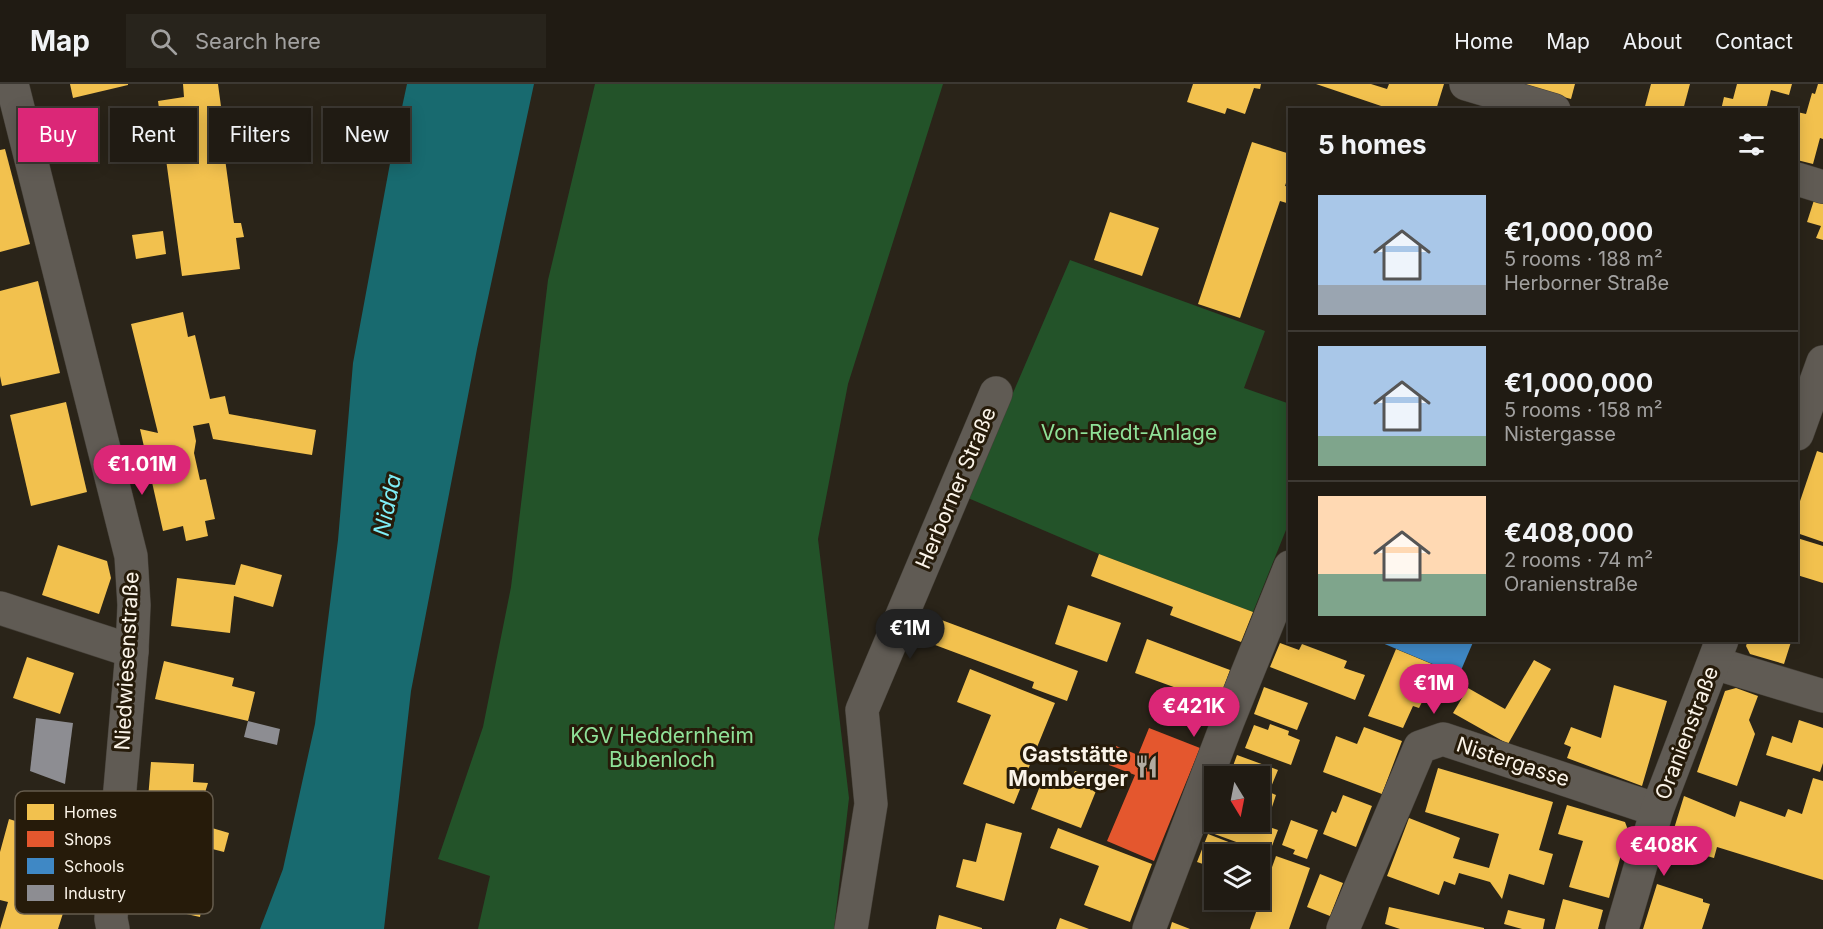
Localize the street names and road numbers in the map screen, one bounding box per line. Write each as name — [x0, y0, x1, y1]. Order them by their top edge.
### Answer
street label: Herborner Straße — [910, 403, 1001, 573]
street label: Niedwiesenstraße — [109, 571, 144, 751]
street label: Oranienstraße — [1650, 663, 1723, 803]
street label: Nistergasse — [1453, 731, 1573, 792]

